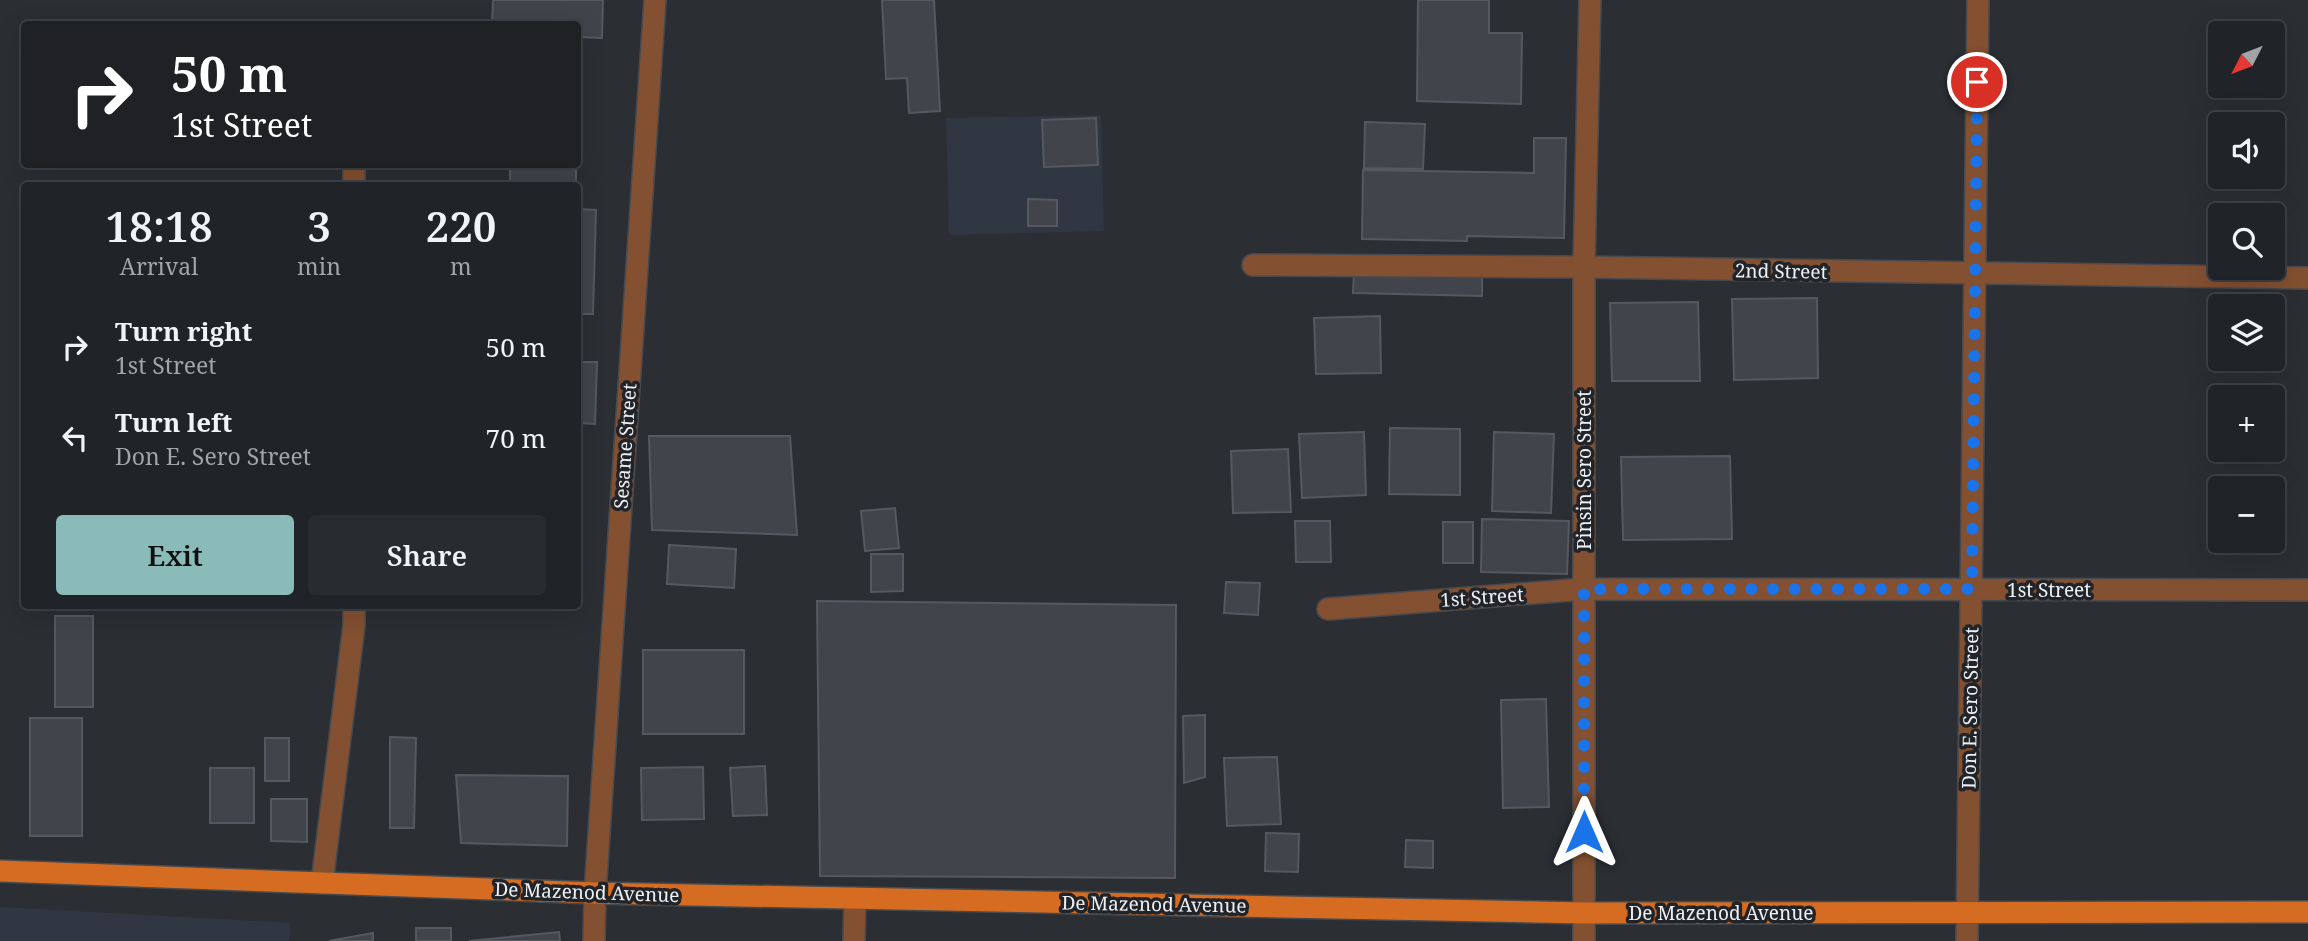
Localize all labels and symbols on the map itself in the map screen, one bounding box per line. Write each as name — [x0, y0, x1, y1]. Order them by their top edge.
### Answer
north arrow — [2208, 21, 2286, 98]
pin — [1947, 52, 2007, 112]
street label: 2nd Street — [1735, 257, 1828, 285]
street label: Sesame Street — [608, 382, 642, 510]
street label: Pinsin Sero Street — [1571, 390, 1597, 550]
street label: 1st Street — [2007, 577, 2091, 603]
street label: 1st Street — [1439, 581, 1525, 613]
street label: Don E. Sero Street — [1956, 627, 1984, 789]
position arrow — [1547, 795, 1621, 869]
street label: De Mazenod Avenue — [494, 876, 680, 908]
street label: De Mazenod Avenue — [1061, 889, 1247, 919]
street label: De Mazenod Avenue — [1628, 900, 1814, 926]

